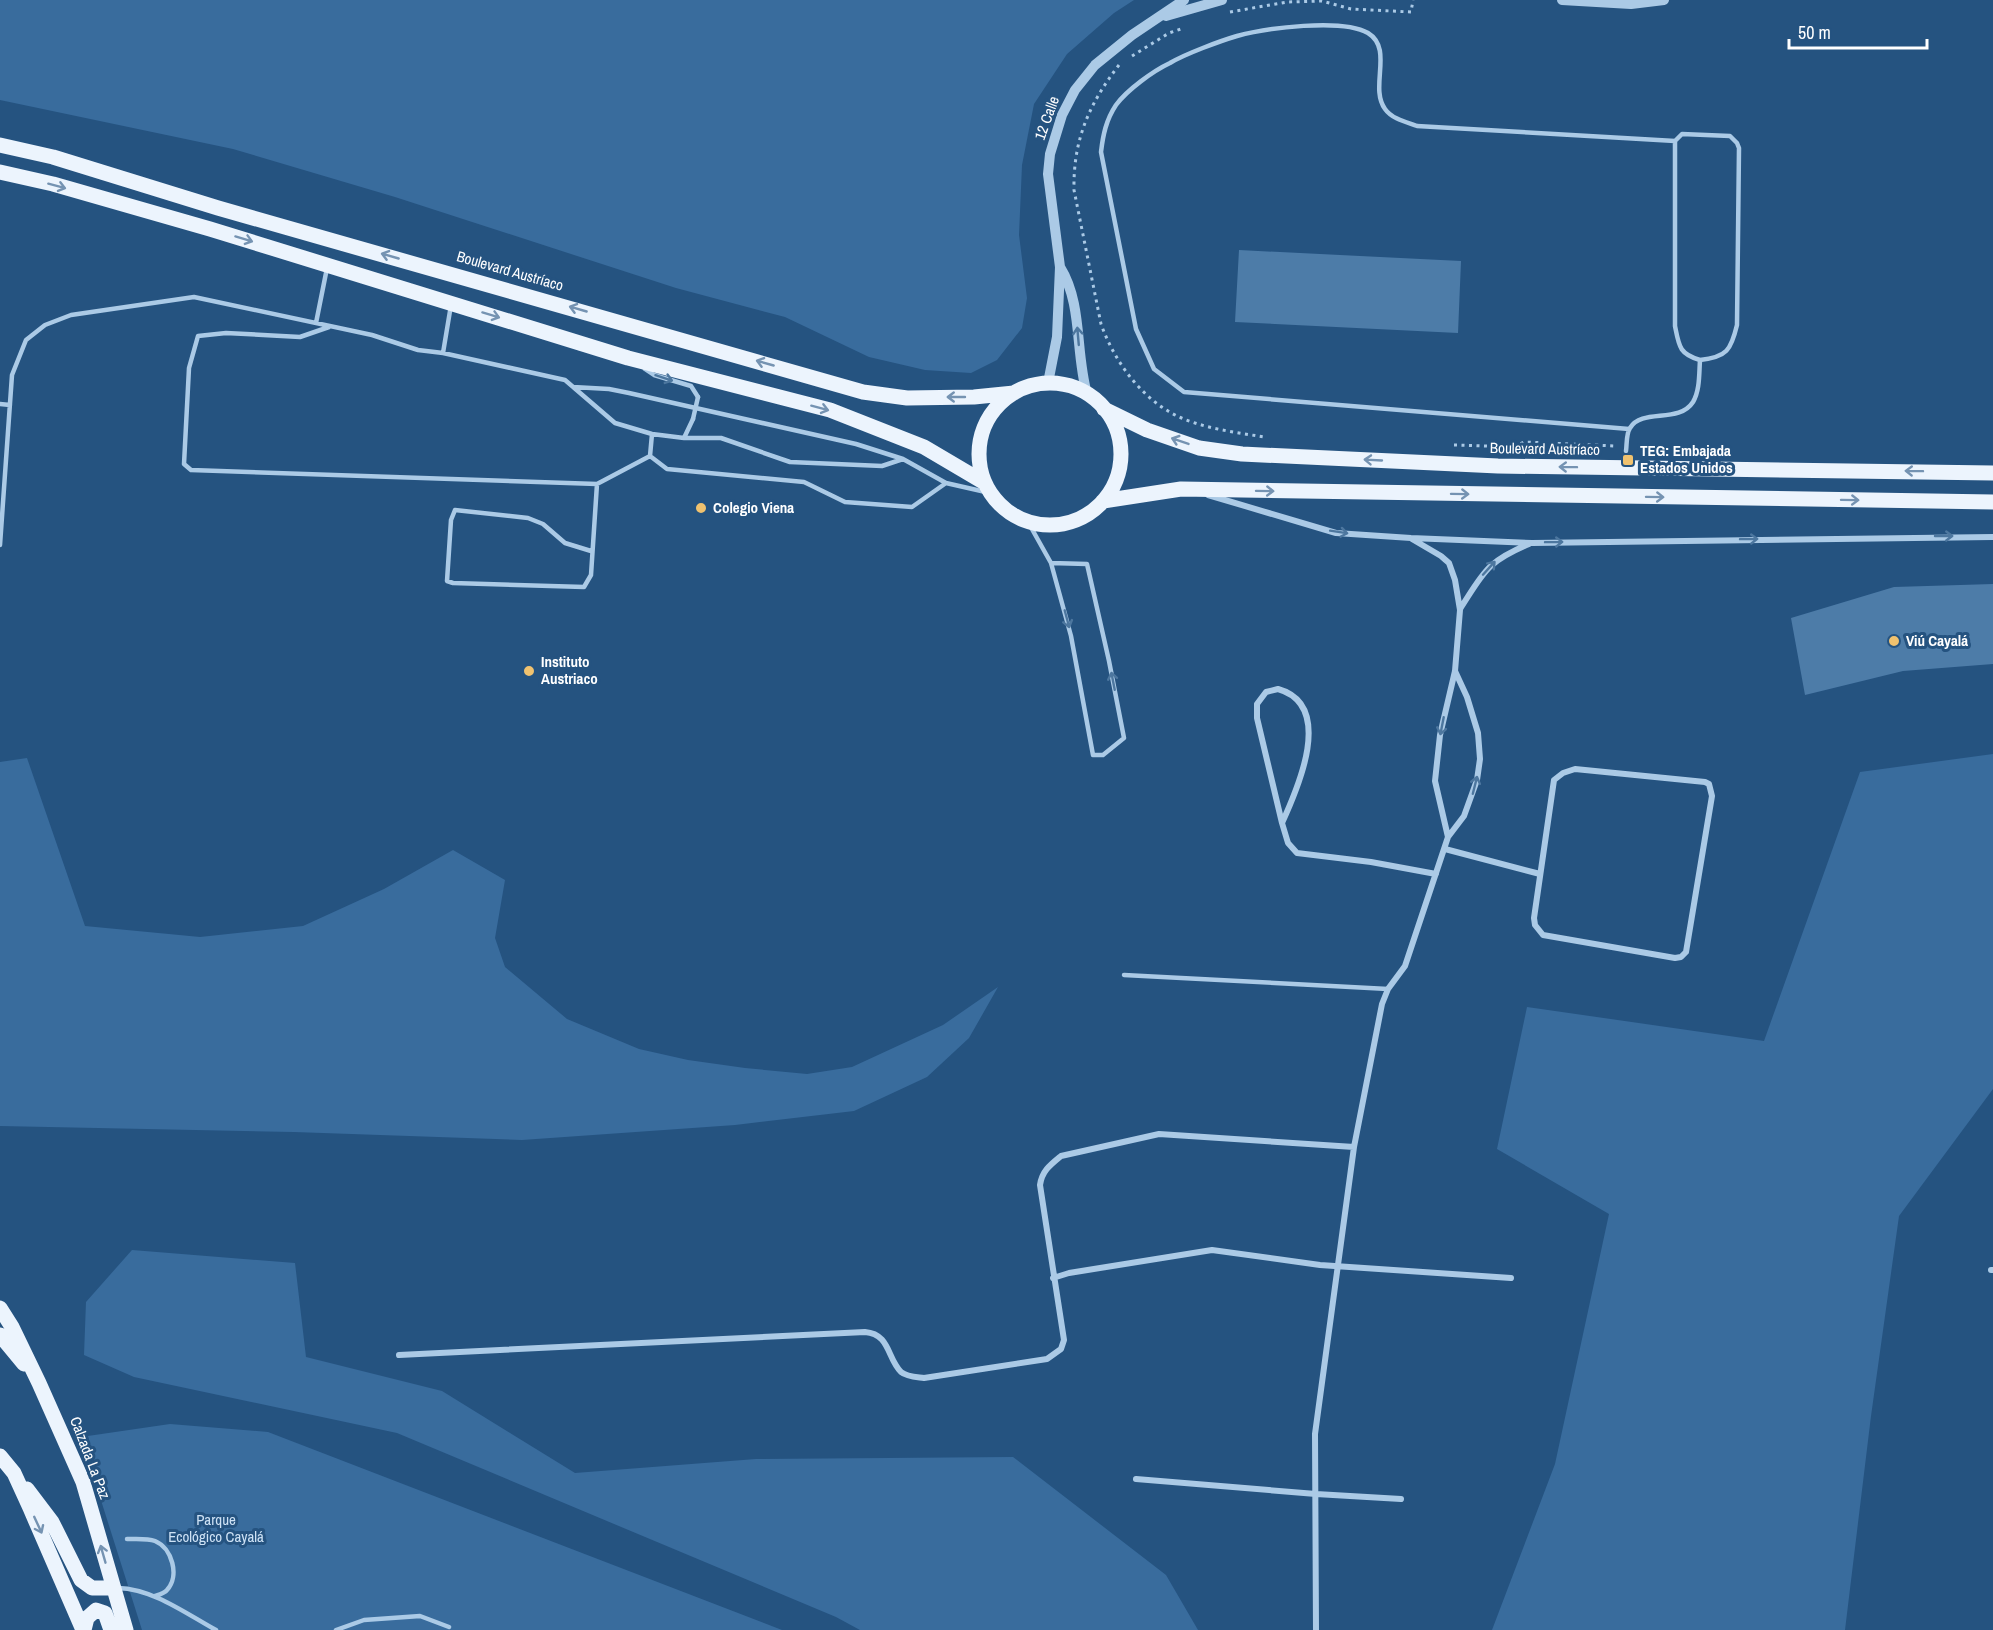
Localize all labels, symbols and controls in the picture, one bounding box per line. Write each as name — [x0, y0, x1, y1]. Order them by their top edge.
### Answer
scale bar — [1789, 12, 1927, 50]
text: 50 m — [1798, 20, 1831, 45]
street label: 12 Calle — [1029, 93, 1064, 143]
one-way arrow — [47, 180, 66, 192]
one-way arrow — [234, 234, 253, 245]
street label: Boulevard Austríaco — [454, 245, 566, 296]
one-way arrow — [381, 250, 400, 262]
one-way arrow — [569, 303, 588, 315]
one-way arrow — [481, 310, 500, 321]
one-way arrow — [1072, 327, 1083, 347]
one-way arrow — [756, 357, 775, 369]
one-way arrow — [654, 373, 673, 384]
one-way arrow — [946, 391, 966, 403]
one-way arrow — [810, 403, 829, 414]
one-way arrow — [1171, 435, 1190, 446]
street label: Boulevard Austríaco — [1490, 437, 1600, 460]
place label: TEG: Embajada Estados Unidos — [1640, 440, 1733, 478]
marker: TEG: Embajada Estados Unidos — [1621, 453, 1635, 467]
one-way arrow — [1364, 455, 1384, 466]
one-way arrow — [1559, 461, 1579, 473]
one-way arrow — [1904, 465, 1924, 477]
one-way arrow — [1255, 485, 1275, 496]
one-way arrow — [1450, 488, 1470, 499]
one-way arrow — [1645, 491, 1665, 502]
one-way arrow — [1840, 494, 1860, 505]
place label: Colegio Viena — [713, 497, 794, 518]
marker: Colegio Viena — [694, 501, 708, 515]
one-way arrow — [1328, 527, 1348, 538]
one-way arrow — [1934, 530, 1954, 542]
one-way arrow — [1739, 533, 1759, 545]
one-way arrow — [1544, 536, 1564, 548]
one-way arrow — [1482, 561, 1496, 576]
one-way arrow — [1061, 609, 1073, 628]
place label: Viú Cayalá — [1906, 630, 1968, 651]
marker: Viú Cayalá — [1887, 634, 1901, 648]
place label: Instituto Austriaco — [541, 651, 598, 689]
marker: Instituto Austriaco — [522, 664, 536, 678]
one-way arrow — [1107, 672, 1118, 691]
one-way arrow — [1436, 715, 1447, 735]
one-way arrow — [1469, 776, 1481, 795]
street label: Calzada La Paz — [65, 1414, 116, 1502]
park label: Parque Ecológico Cayalá — [168, 1509, 264, 1547]
one-way arrow — [33, 1515, 45, 1533]
one-way arrow — [97, 1545, 108, 1564]

